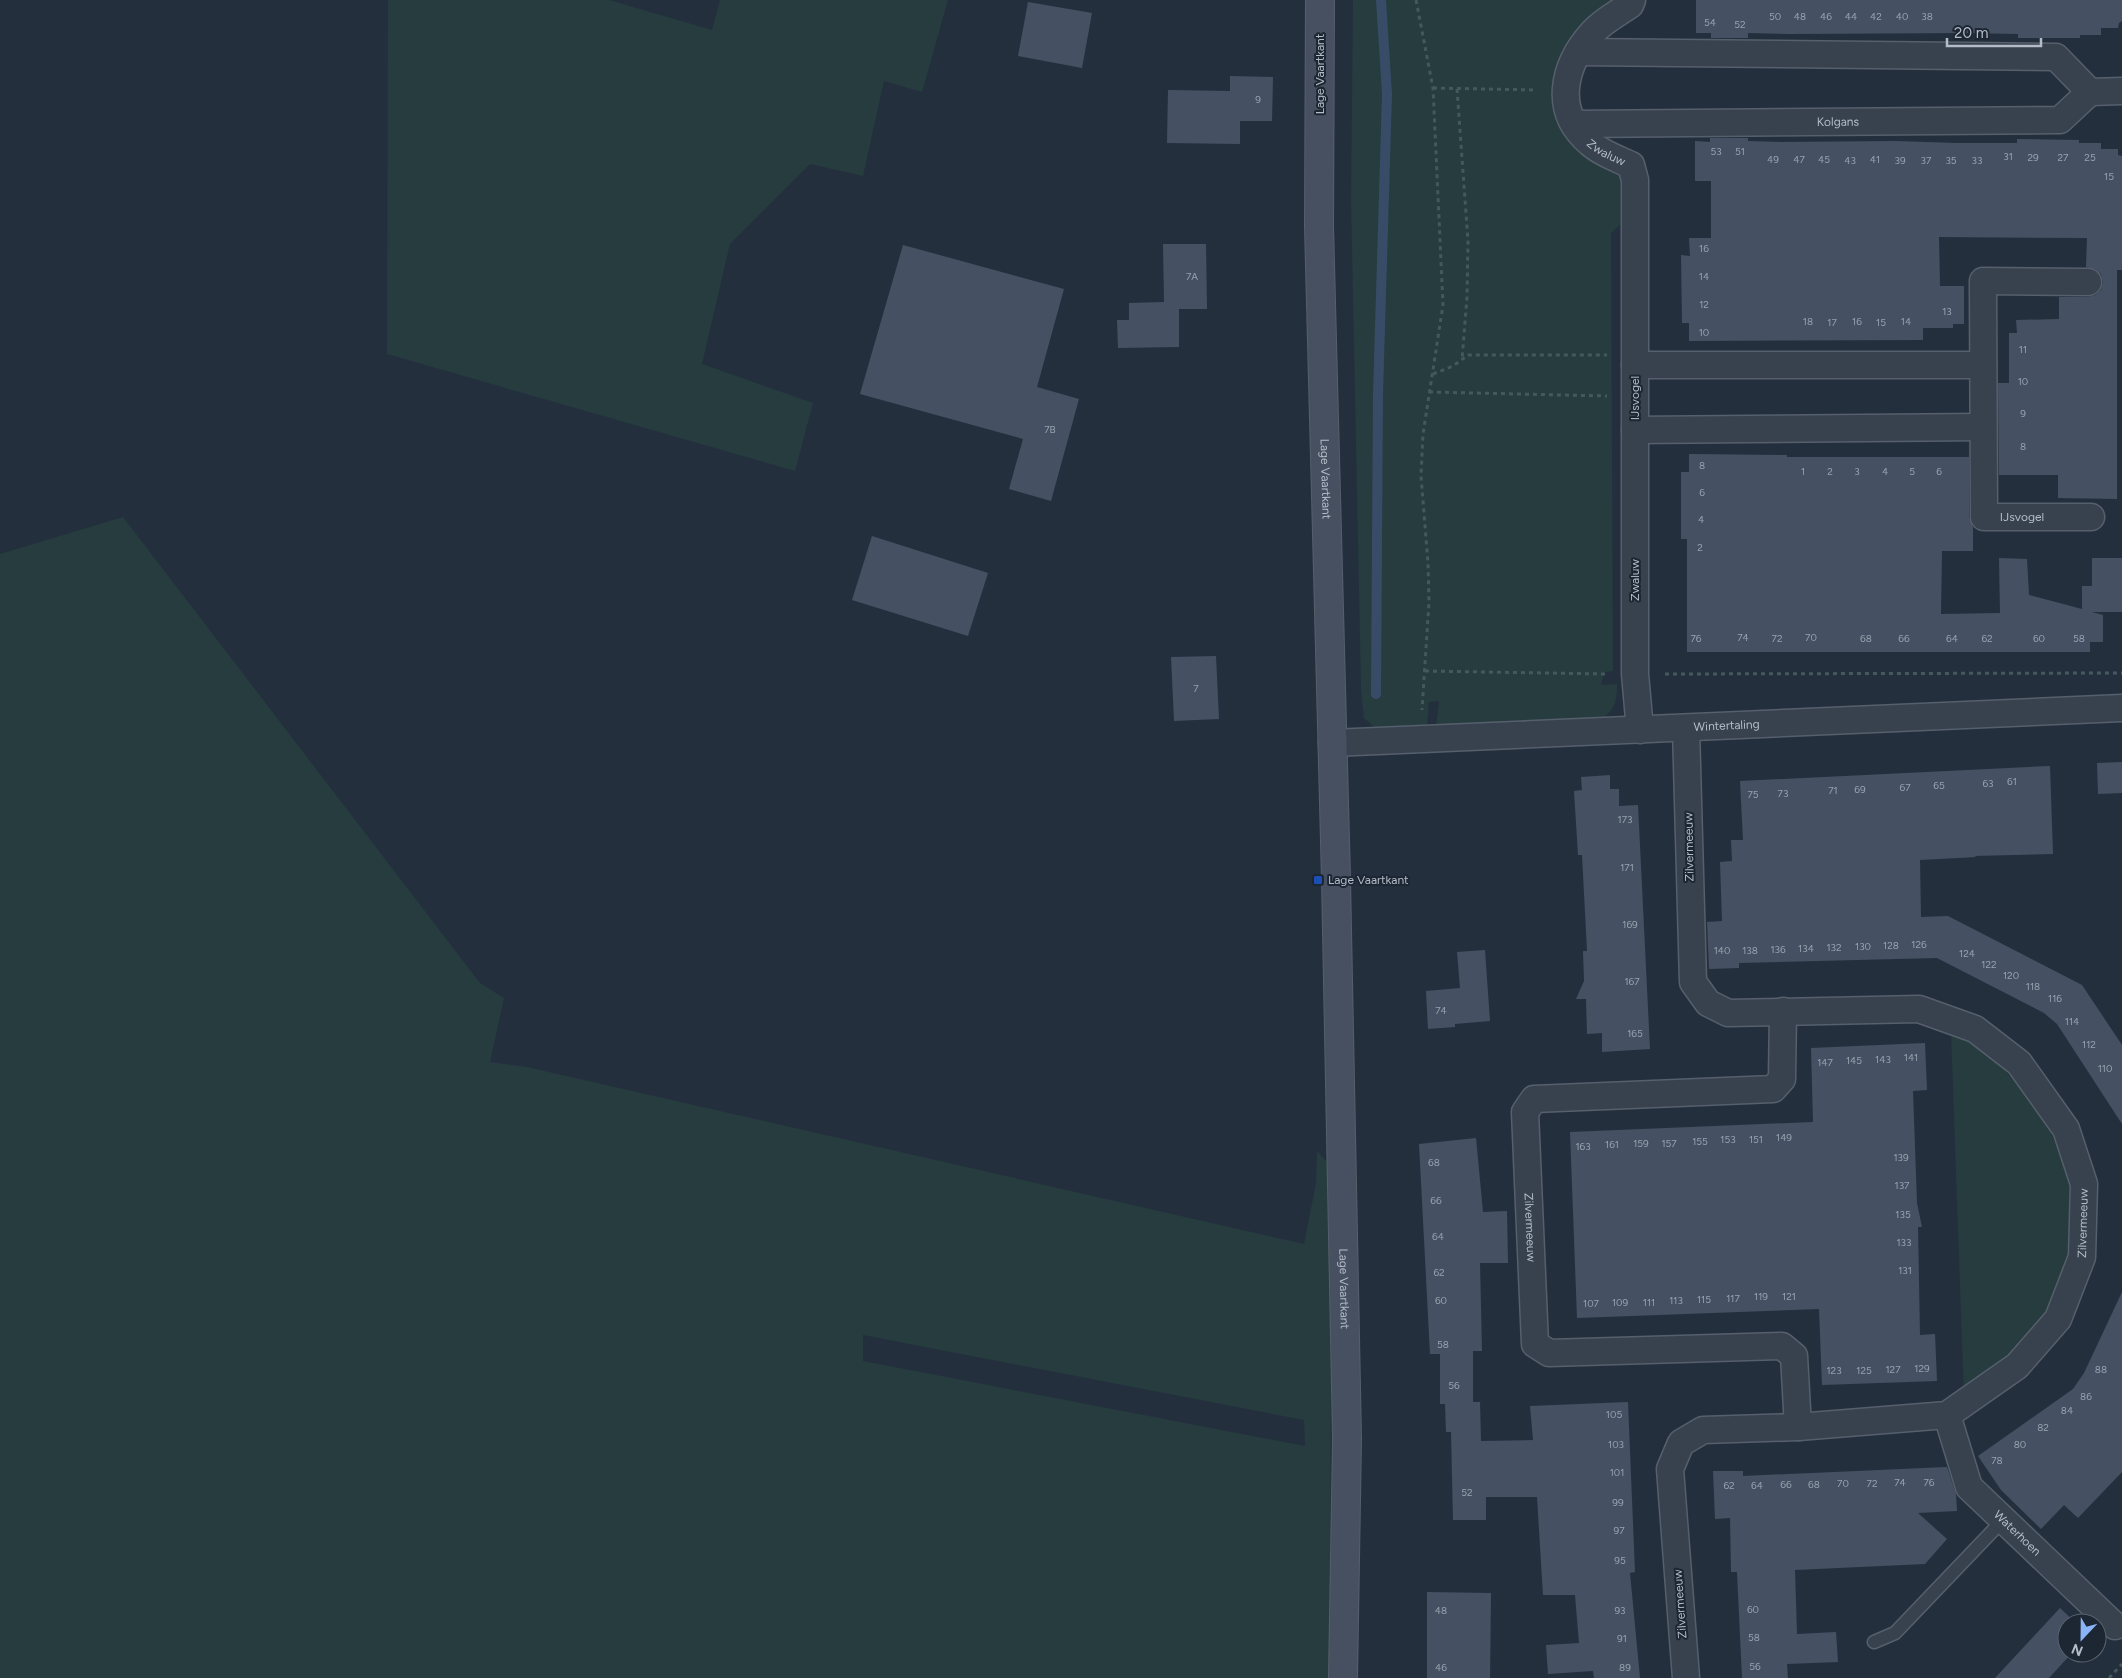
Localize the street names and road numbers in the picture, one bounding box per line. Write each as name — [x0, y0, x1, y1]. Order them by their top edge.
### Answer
street label: Lage Vaartkant — [1313, 33, 1327, 114]
street label: Kolgans — [1817, 115, 1860, 129]
street label: Zwaluw — [1584, 136, 1628, 169]
street label: IJsvogel — [1628, 376, 1642, 420]
street label: Lage Vaartkant — [1318, 438, 1334, 520]
street label: IJsvogel — [2000, 510, 2044, 524]
street label: Zwaluw — [1628, 558, 1642, 601]
street label: Wintertaling — [1693, 717, 1760, 734]
street label: Zilvermeeuw — [1681, 812, 1697, 882]
street label: Zilvermeeuw — [2075, 1188, 2091, 1258]
street label: Zilvermeeuw — [1521, 1192, 1538, 1263]
street label: Lage Vaartkant — [1336, 1248, 1352, 1330]
street label: Waterhoen — [1991, 1508, 2044, 1559]
street label: Zilvermeeuw — [1671, 1568, 1689, 1639]

